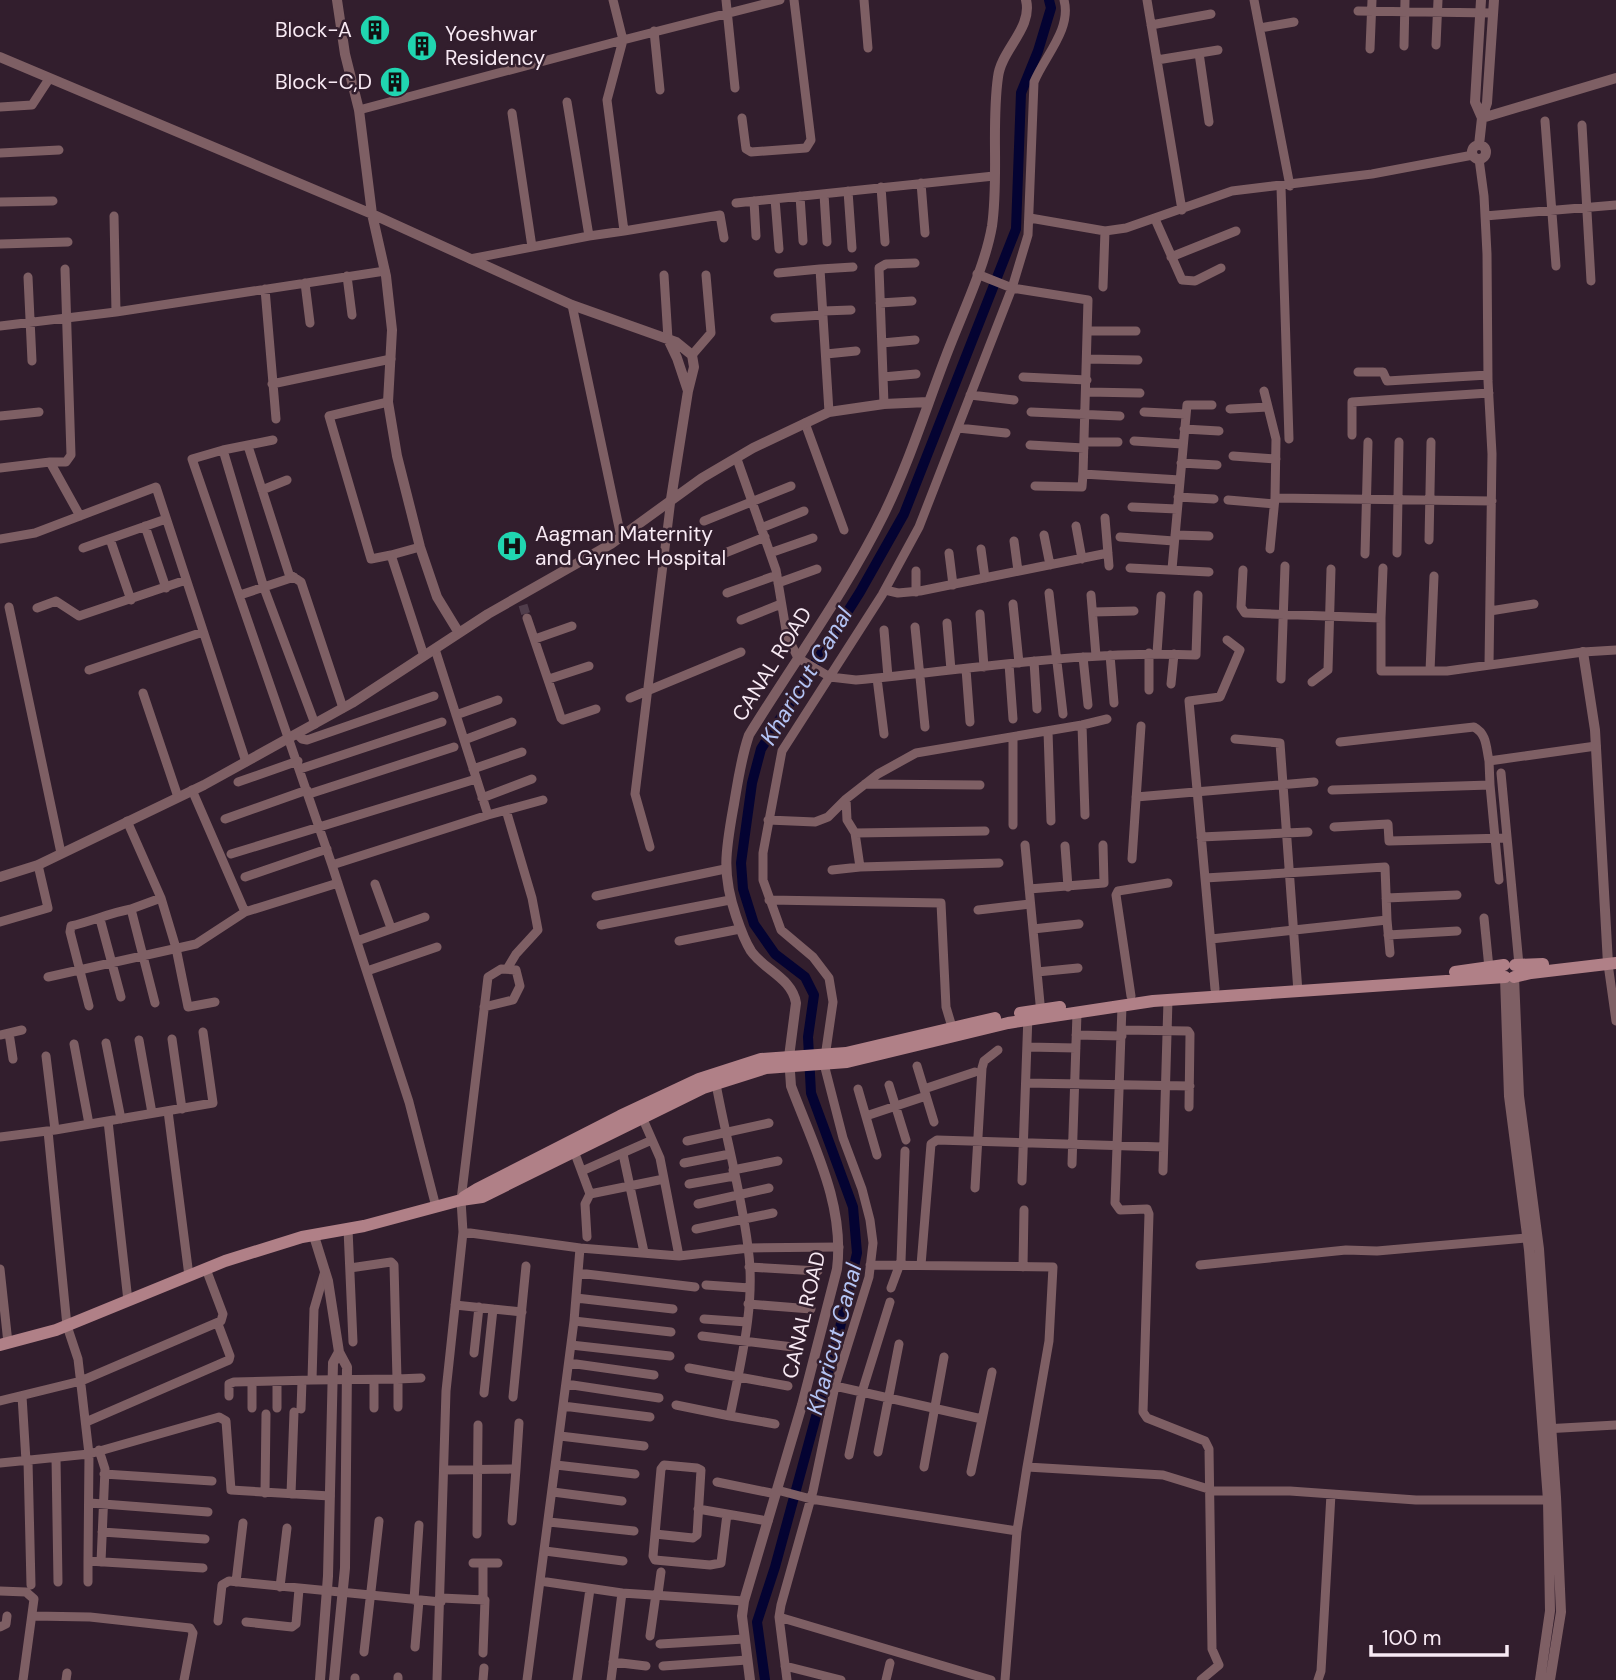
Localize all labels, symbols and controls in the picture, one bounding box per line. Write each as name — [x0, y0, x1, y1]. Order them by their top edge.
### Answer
building icon: Block-A — [358, 13, 392, 47]
place label: Block-A — [275, 16, 352, 44]
place label: Yoeshwar Residency — [445, 20, 546, 72]
building icon: Yoeshwar Residency — [405, 29, 439, 63]
building icon: Block-C,D — [378, 65, 412, 99]
place label: Block-C,D — [275, 68, 372, 96]
place label: Aagman Maternity and Gynec Hospital — [535, 520, 726, 572]
hospital icon: Aagman Maternity and Gynec Hospital — [495, 529, 529, 563]
water label: Kharicut Canal — [753, 601, 859, 750]
street label: CANAL ROAD — [726, 602, 818, 726]
street label: CANAL ROAD — [776, 1249, 832, 1381]
water label: Kharicut Canal — [799, 1259, 869, 1418]
scale bar — [1371, 1614, 1508, 1658]
text: 100 m — [1382, 1624, 1442, 1652]

